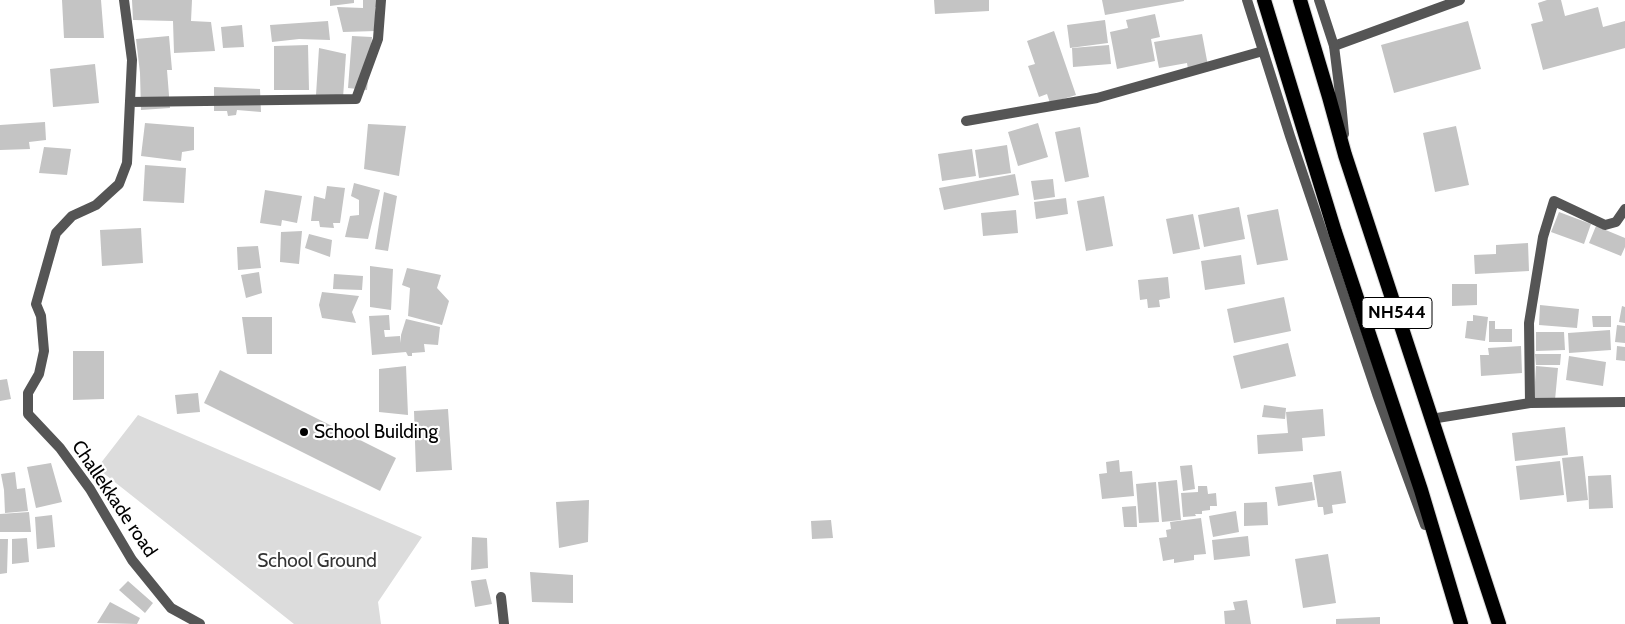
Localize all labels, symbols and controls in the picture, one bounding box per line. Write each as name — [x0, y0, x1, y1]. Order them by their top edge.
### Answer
road number: NH544 — [1362, 298, 1432, 328]
place label: School Building — [314, 421, 438, 443]
marker: School Building — [298, 426, 310, 438]
street label: Challekkade road — [66, 436, 162, 562]
park label: School Ground — [257, 550, 377, 572]

